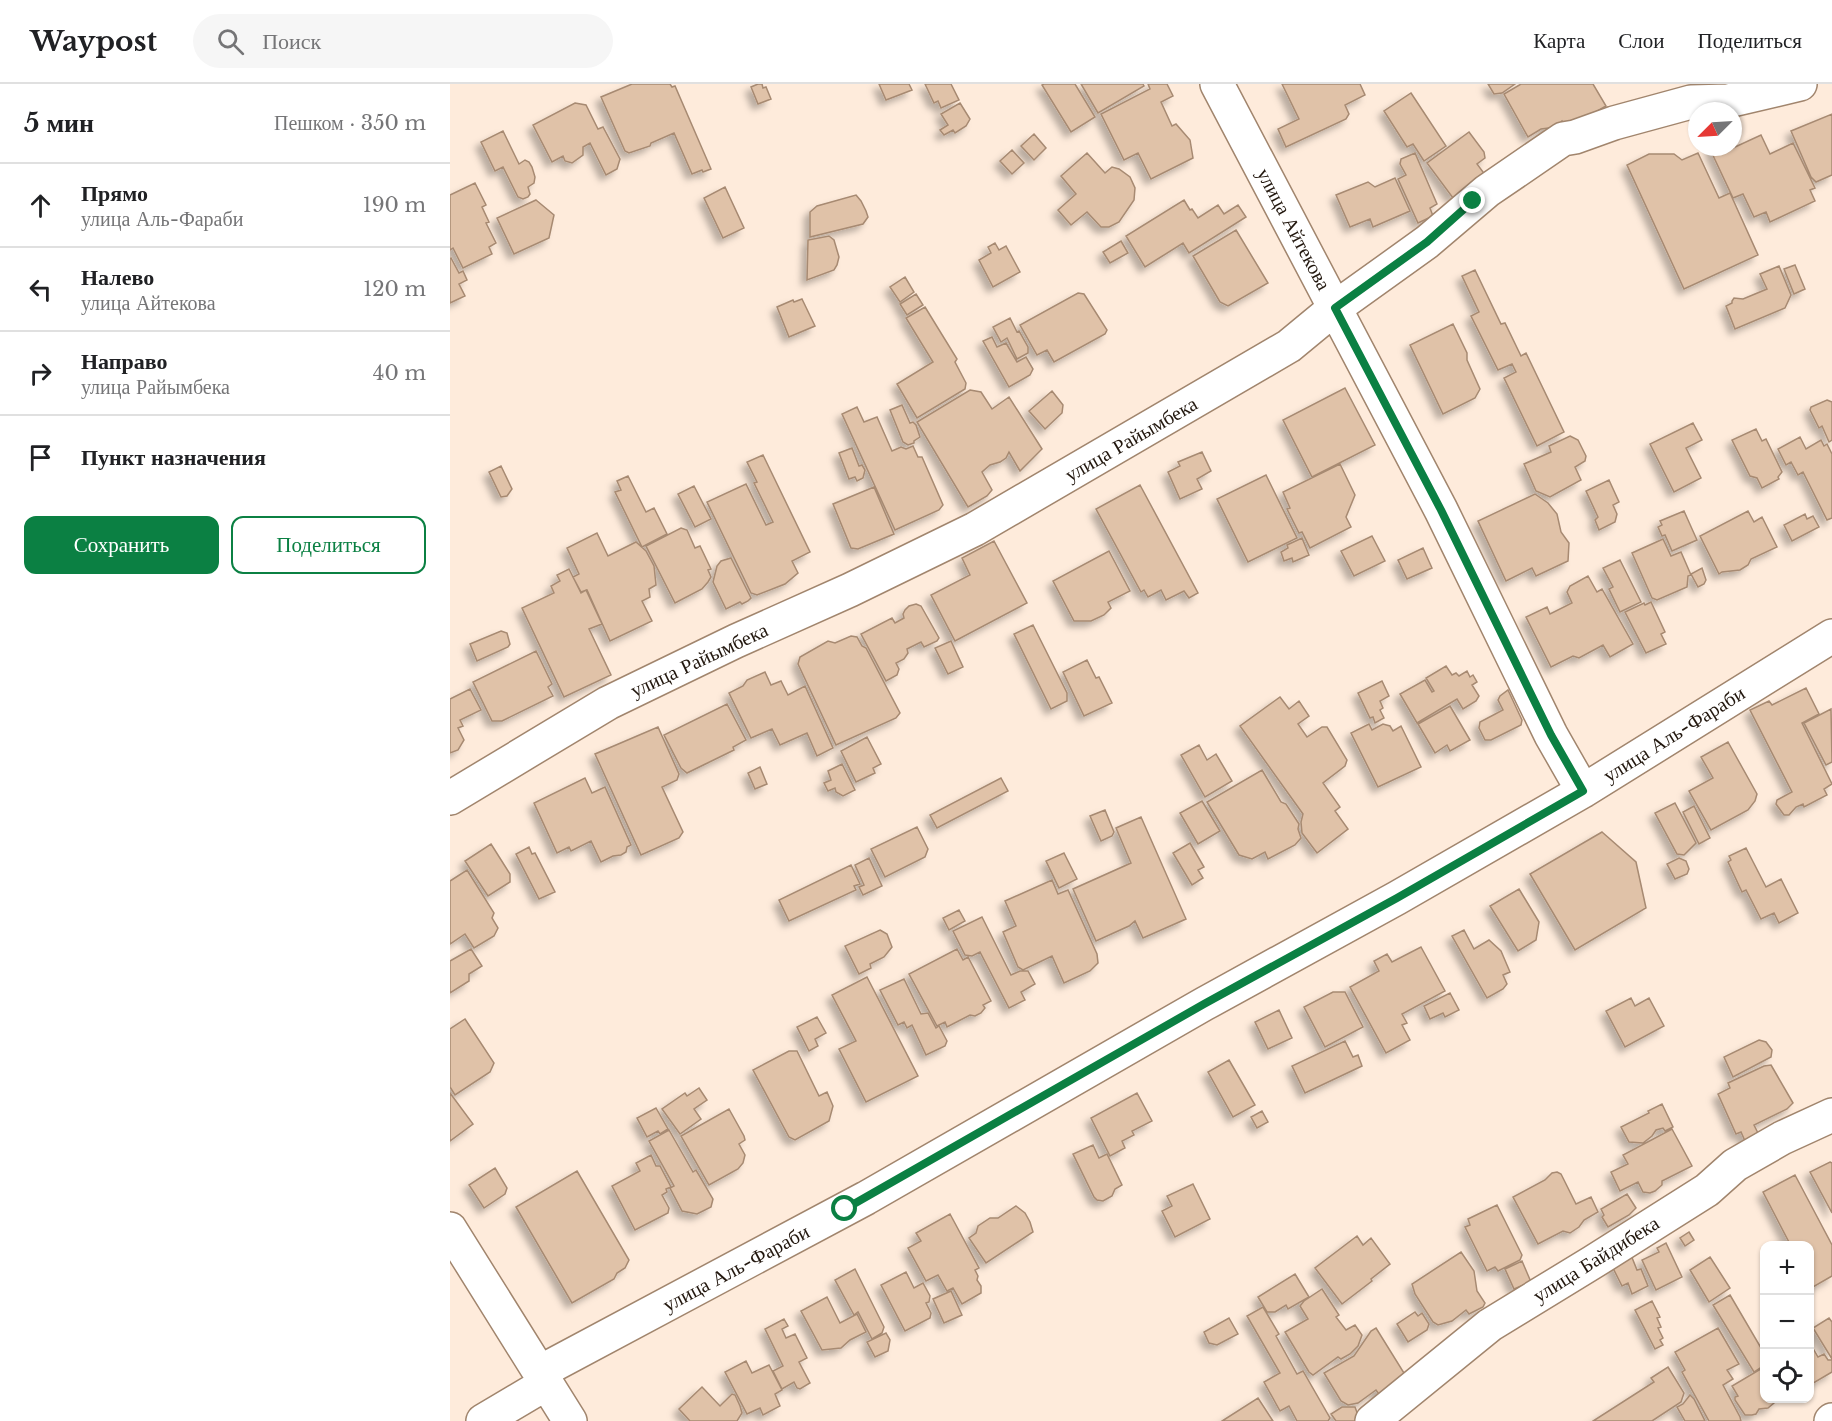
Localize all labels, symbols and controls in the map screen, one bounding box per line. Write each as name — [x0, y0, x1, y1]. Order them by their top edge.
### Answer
search box — [193, 14, 613, 68]
text: Waypost — [30, 24, 157, 59]
icon: search — [214, 25, 247, 58]
text: Поиск — [262, 28, 321, 55]
text: Карта — [1533, 28, 1585, 54]
text: Слои — [1618, 28, 1664, 54]
text: Поделиться — [1697, 28, 1802, 54]
north arrow — [1688, 102, 1742, 156]
text: 5 мин — [24, 107, 94, 139]
text: Пешком · 350 m — [274, 111, 426, 135]
street label: улица Айтекова — [1252, 164, 1336, 294]
text: Прямо — [81, 180, 148, 207]
route end — [1459, 187, 1485, 213]
icon: ahead — [24, 189, 57, 222]
text: 190 m — [363, 193, 426, 217]
text: улица Аль-Фараби — [81, 207, 243, 231]
text: Налево — [81, 264, 154, 291]
icon: left — [24, 273, 57, 306]
text: 120 m — [363, 277, 426, 301]
text: улица Айтекова — [81, 291, 216, 315]
text: Направо — [81, 348, 167, 375]
icon: right — [24, 357, 57, 390]
text: 40 m — [373, 361, 426, 385]
text: улица Райымбека — [81, 375, 230, 399]
street label: улица Райымбека — [1060, 391, 1202, 487]
icon: arrive — [24, 441, 57, 474]
text: Пункт назначения — [81, 444, 266, 471]
button: Сохранить — [24, 516, 219, 574]
button: Поделиться — [231, 516, 426, 574]
street label: улица Райымбека — [626, 618, 772, 702]
street label: улица Аль-Фараби — [1599, 681, 1749, 787]
route start — [831, 1195, 857, 1221]
street label: улица Байдибека — [1529, 1211, 1664, 1307]
street label: улица Аль-Фараби — [659, 1219, 814, 1317]
map controls — [1760, 1241, 1814, 1403]
button: + — [1760, 1241, 1814, 1295]
button: − — [1760, 1295, 1814, 1349]
button: locate — [1760, 1349, 1814, 1403]

